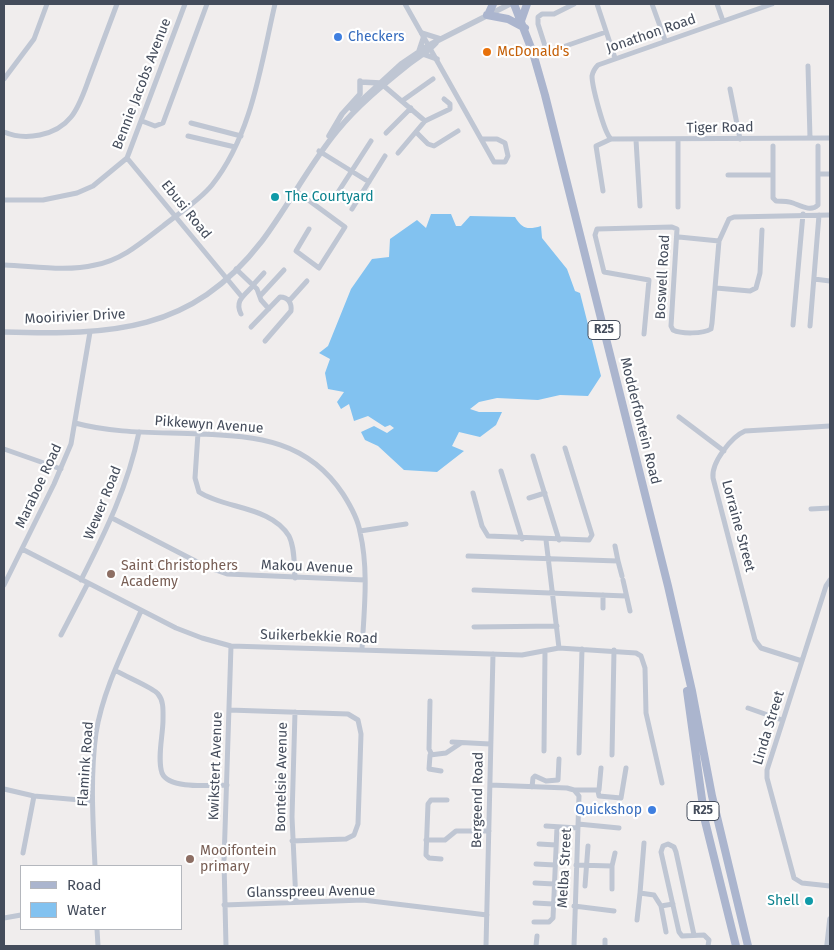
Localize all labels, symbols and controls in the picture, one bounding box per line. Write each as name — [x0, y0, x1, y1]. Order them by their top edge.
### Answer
street label: Jonathon Road — [604, 11, 698, 57]
street label: Bennie Jacobs Avenue — [109, 16, 175, 152]
place label: Checkers — [348, 29, 405, 45]
marker: Checkers — [332, 31, 344, 43]
place label: McDonald's — [497, 44, 569, 60]
marker: McDonald's — [481, 46, 493, 58]
street label: Tiger Road — [686, 119, 754, 137]
street label: Ebusi Road — [157, 177, 215, 243]
place label: The Courtyard — [285, 189, 374, 205]
marker: The Courtyard — [269, 191, 281, 203]
street label: Boswell Road — [652, 234, 674, 320]
street label: Mooirivier Drive — [24, 306, 126, 328]
road number: R25 — [588, 320, 620, 340]
street label: Modderfontein Road — [616, 356, 664, 486]
street label: Pikkewyn Avenue — [154, 413, 264, 437]
street label: Maraboe Road — [12, 441, 66, 531]
street label: Wewer Road — [81, 464, 125, 542]
street label: Lorraine Street — [718, 478, 758, 574]
street label: Makou Avenue — [261, 557, 353, 577]
place label: Saint Christophers Academy — [121, 558, 238, 590]
marker: Saint Christophers Academy — [105, 568, 117, 580]
street label: Suikerbekkie Road — [260, 627, 378, 647]
street label: Linda Street — [750, 689, 788, 767]
street label: Kwikstert Avenue — [206, 711, 226, 821]
street label: Flamink Road — [75, 721, 97, 807]
street label: Bontelsie Avenue — [273, 722, 291, 832]
street label: Bergeend Road — [469, 752, 487, 848]
road number: R25 — [687, 801, 719, 820]
place label: Quickshop — [575, 802, 642, 818]
marker: Quickshop — [646, 804, 658, 816]
street label: Melba Street — [555, 828, 575, 908]
place label: Mooifontein primary — [200, 843, 277, 876]
marker: Mooifontein primary — [184, 853, 196, 865]
legend — [20, 865, 182, 930]
text: Road — [67, 876, 102, 894]
street label: Glansspreeu Avenue — [247, 882, 375, 902]
place label: Shell — [767, 893, 799, 909]
marker: Shell — [803, 895, 815, 907]
text: Water — [67, 901, 106, 919]

